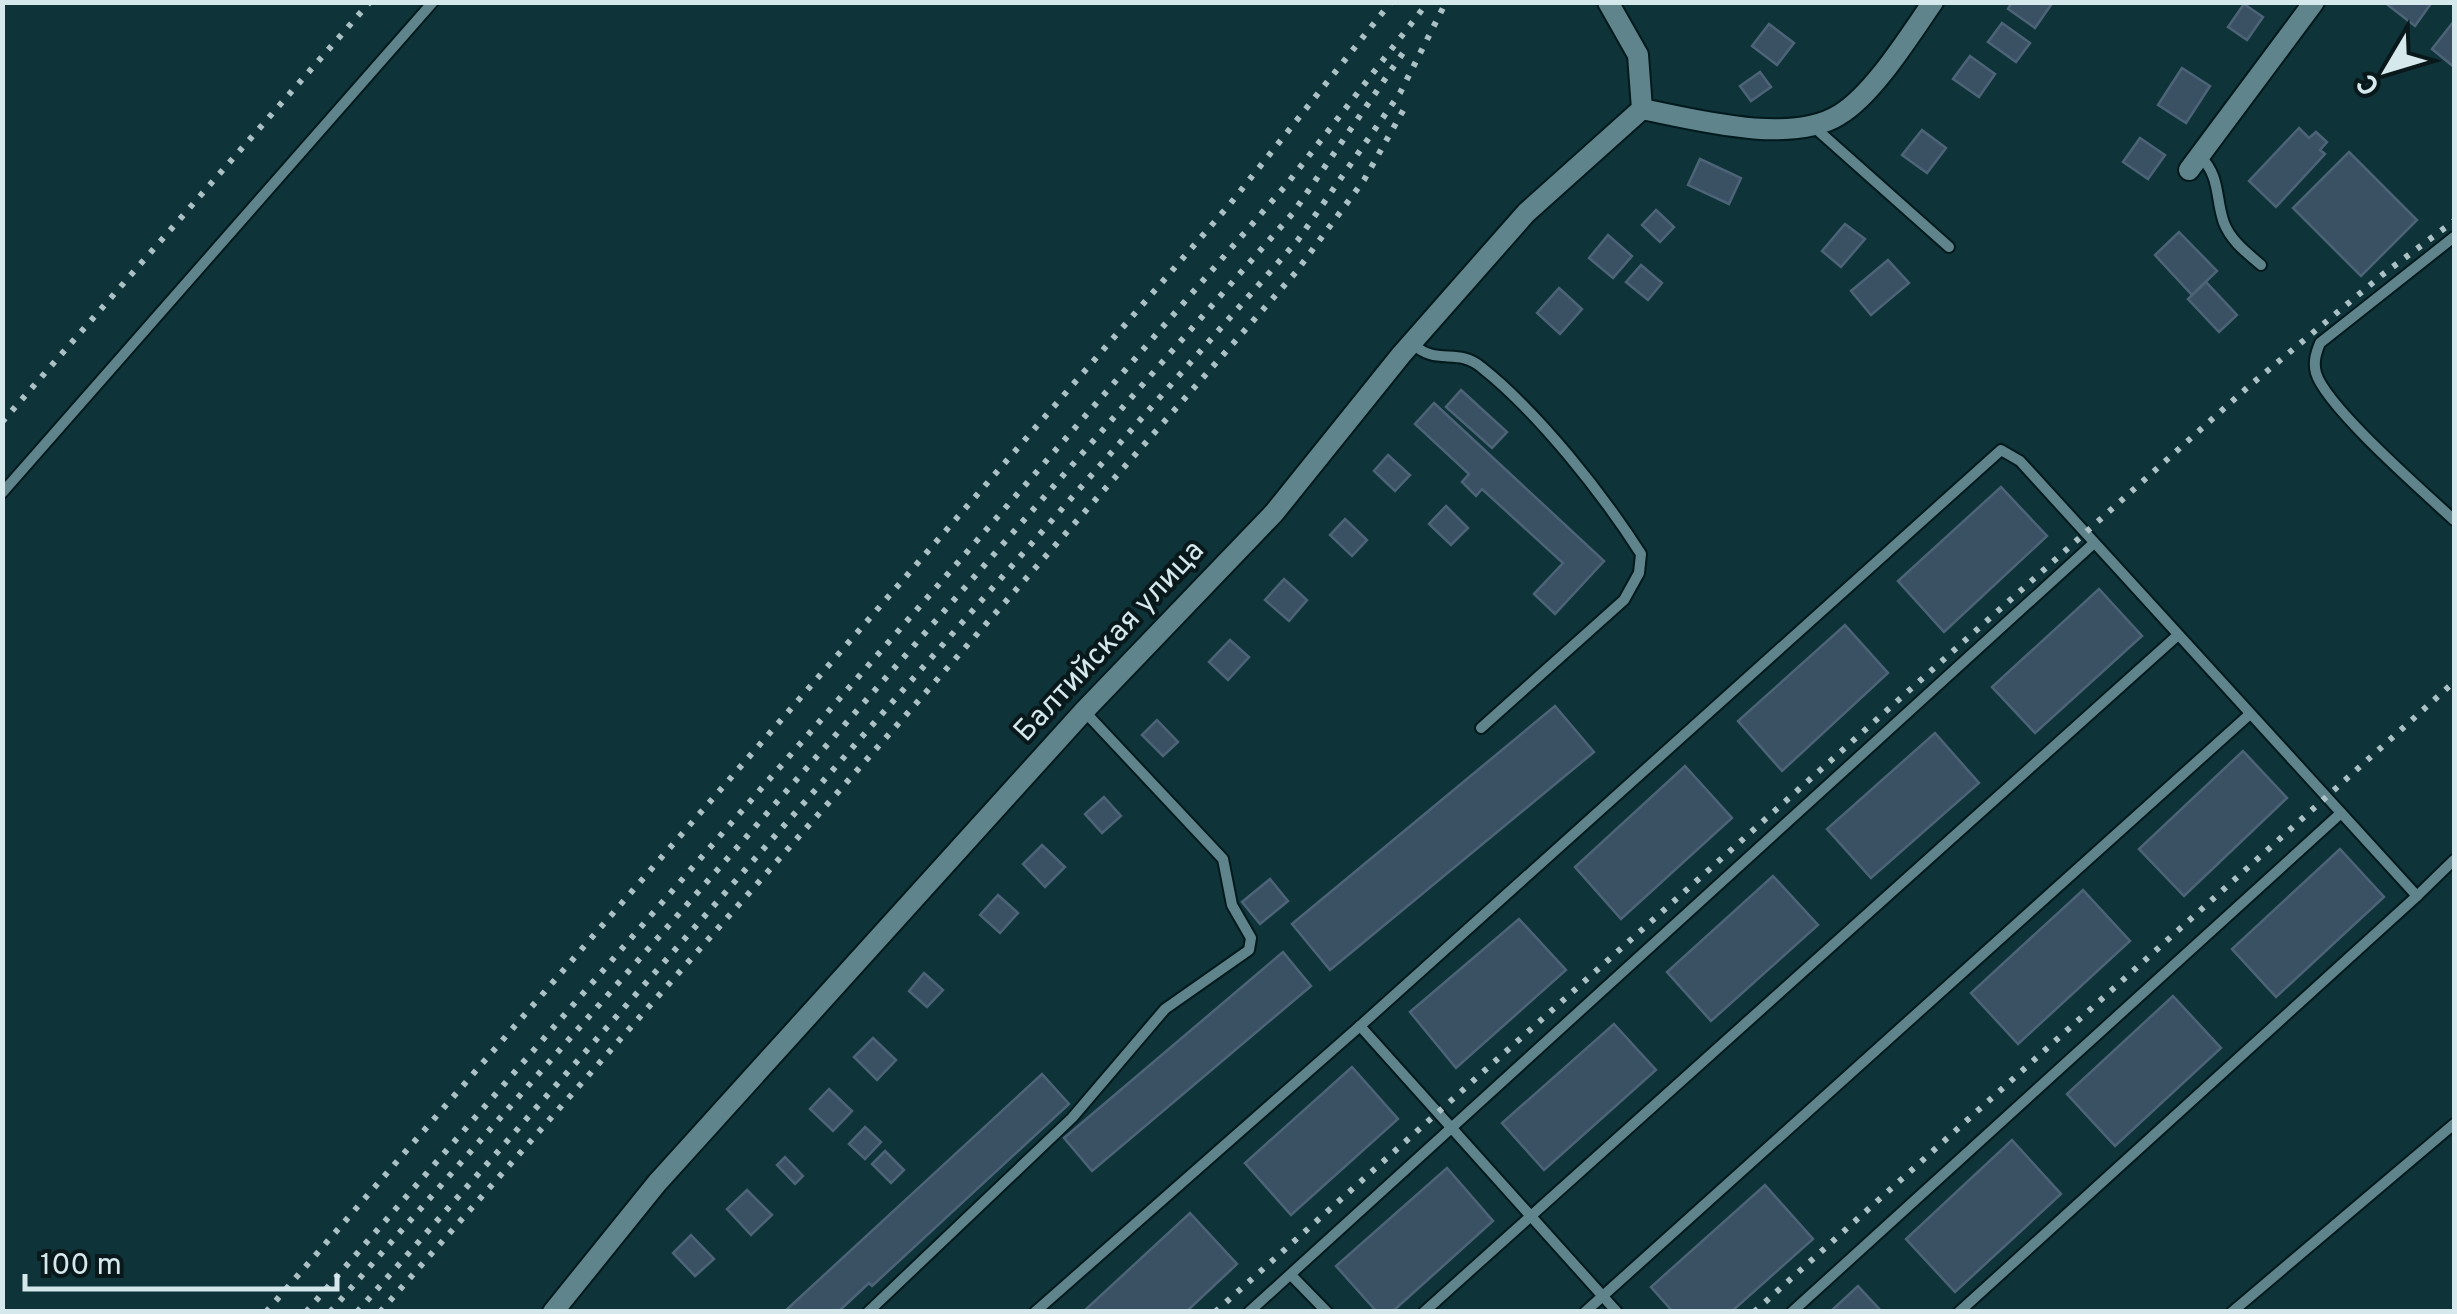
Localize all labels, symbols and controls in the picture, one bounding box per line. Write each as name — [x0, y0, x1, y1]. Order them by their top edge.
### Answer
north arrow — [2337, 20, 2437, 120]
text: С — [2350, 65, 2389, 102]
street label: Балтийская улица — [1007, 533, 1213, 751]
scale bar — [25, 1229, 338, 1291]
text: 100 m — [40, 1248, 122, 1285]

